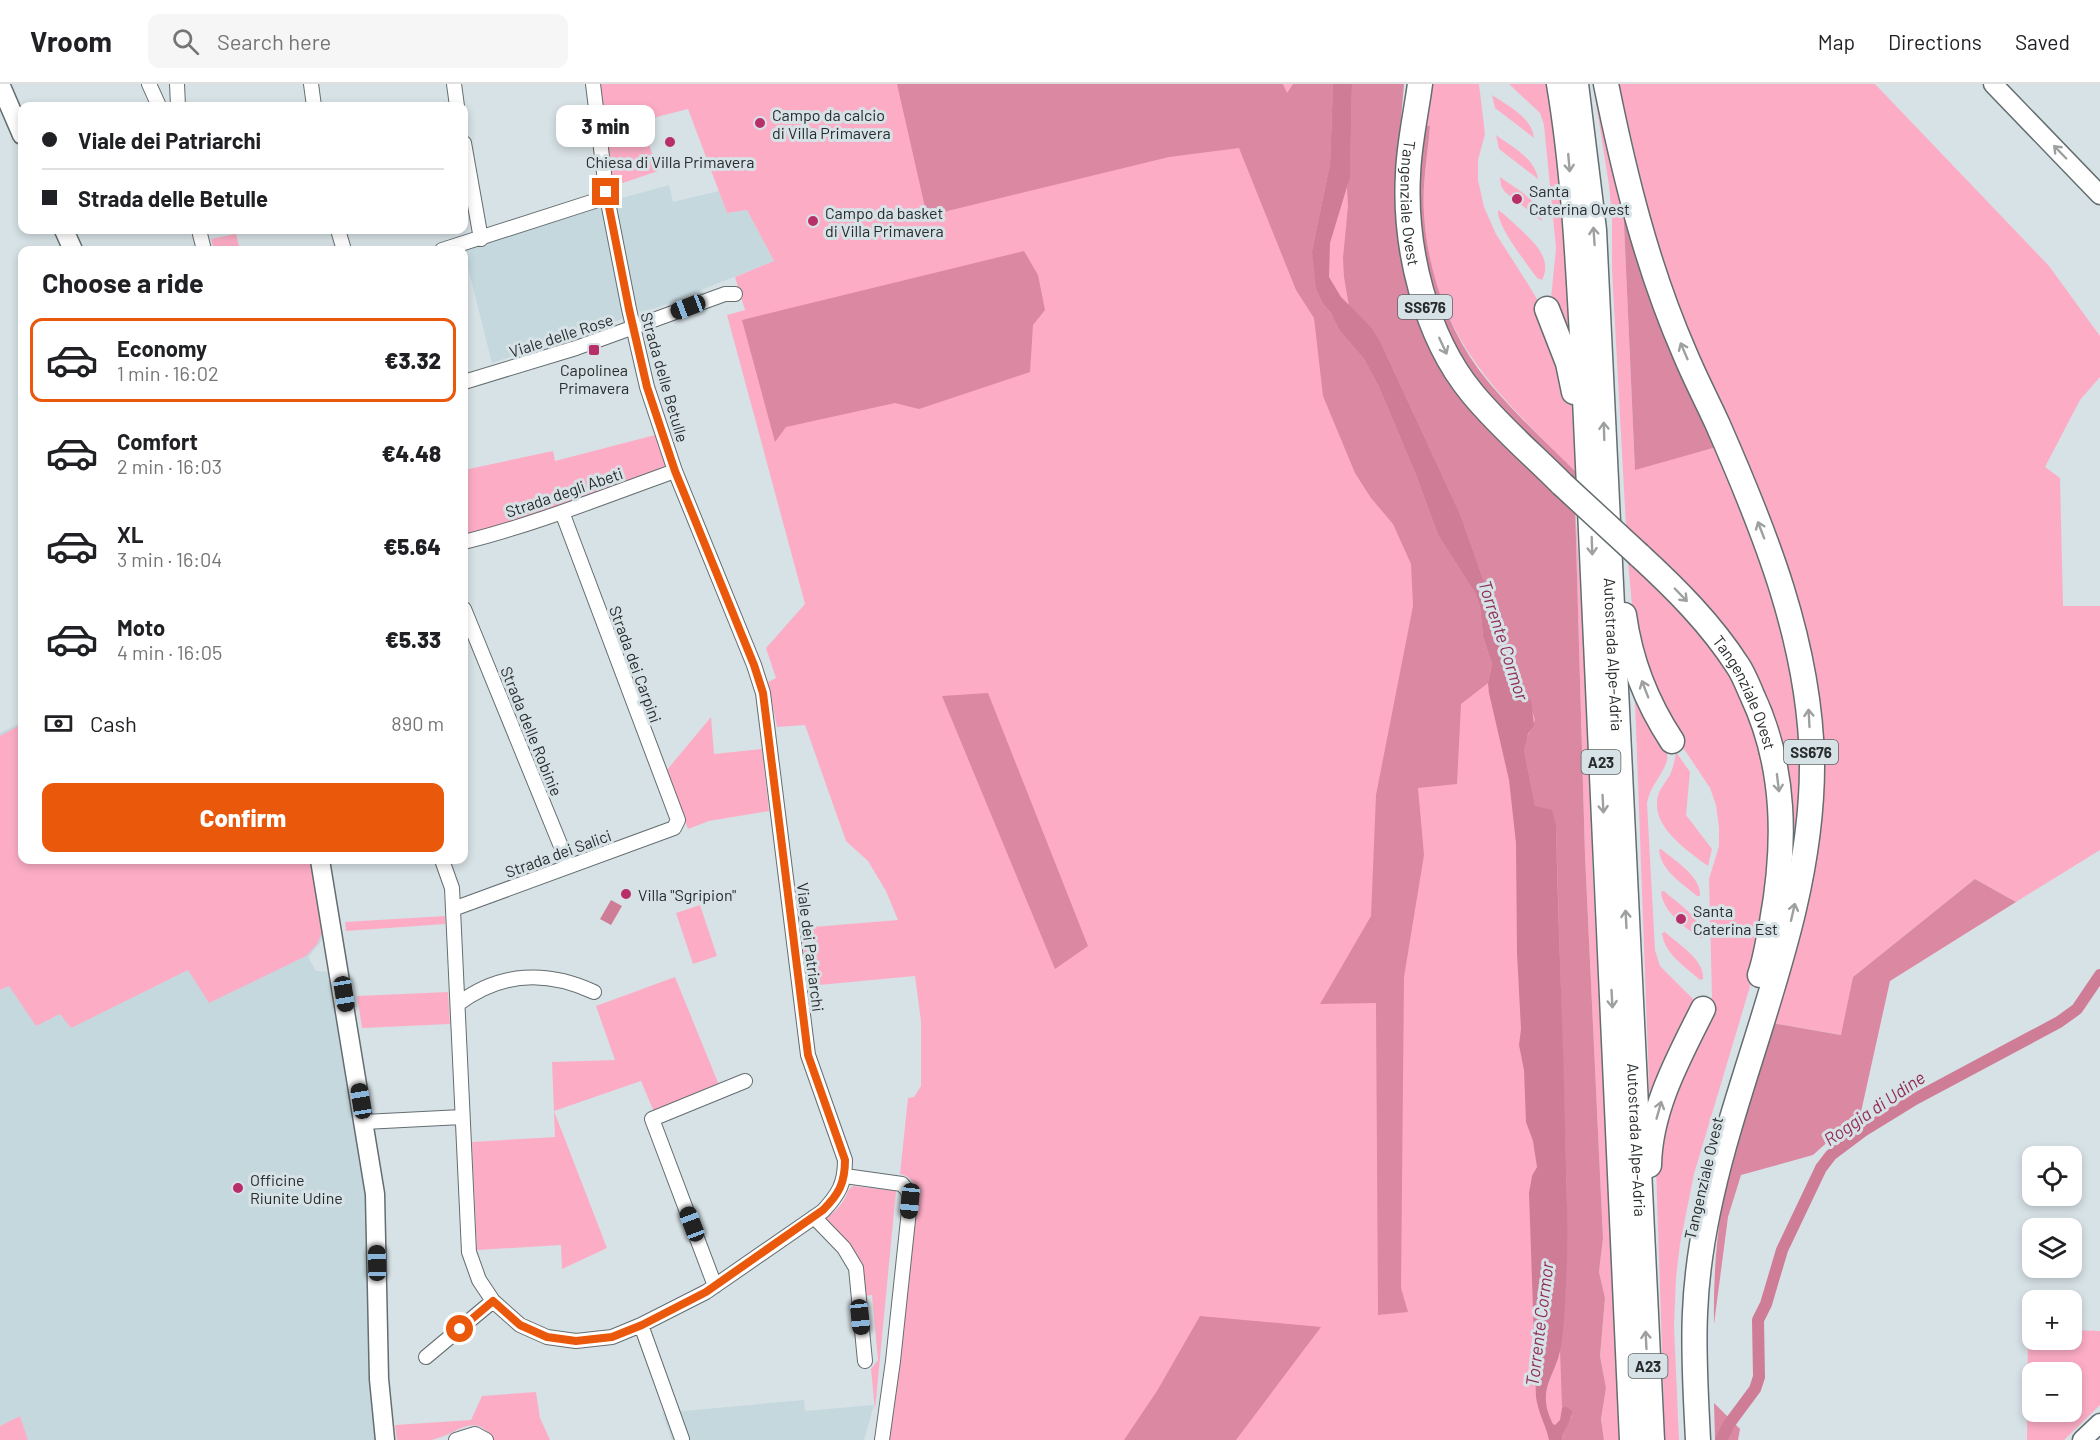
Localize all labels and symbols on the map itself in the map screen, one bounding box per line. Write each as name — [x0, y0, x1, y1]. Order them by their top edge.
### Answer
callout: 3 min — [556, 105, 656, 147]
place label: Campo da calcio di Villa Primavera — [772, 105, 891, 142]
marker: Campo da calcio di Villa Primavera — [753, 116, 767, 130]
marker: Chiesa di Villa Primavera — [663, 135, 677, 149]
street label: Tangenziale Ovest — [1398, 139, 1424, 267]
one-way arrow — [2052, 145, 2067, 160]
place label: Chiesa di Villa Primavera — [586, 152, 754, 171]
one-way arrow — [1564, 152, 1575, 172]
route end — [592, 178, 619, 205]
place label: Santa Caterina Ovest — [1529, 181, 1630, 218]
marker: Santa Caterina Ovest — [1510, 192, 1524, 206]
place label: Campo da basket di Villa Primavera — [825, 203, 944, 240]
marker: Campo da basket di Villa Primavera — [806, 214, 820, 228]
one-way arrow — [1589, 227, 1600, 247]
car — [668, 292, 708, 322]
road number: SS676 — [1398, 295, 1452, 319]
street label: Viale delle Rose — [507, 309, 615, 361]
street label: Strada delle Betulle — [637, 310, 693, 444]
one-way arrow — [1438, 336, 1450, 354]
one-way arrow — [1678, 342, 1689, 361]
marker: Capolinea Primavera — [587, 343, 601, 357]
place label: Capolinea Primavera — [559, 360, 629, 397]
one-way arrow — [1598, 421, 1610, 441]
street label: Strada degli Abeti — [503, 463, 625, 521]
one-way arrow — [1755, 521, 1766, 540]
one-way arrow — [1586, 536, 1597, 556]
water label: Torrente Cormor — [1474, 577, 1534, 703]
street label: Autostrada Alpe-Adria — [1601, 577, 1628, 732]
one-way arrow — [1674, 588, 1688, 603]
street label: Strada dei Carpini — [606, 603, 666, 725]
street label: Tangenziale Ovest — [1710, 631, 1780, 751]
street label: Strada delle Robinie — [497, 663, 567, 799]
one-way arrow — [1638, 680, 1649, 699]
one-way arrow — [1804, 709, 1815, 729]
road number: SS676 — [1784, 740, 1838, 764]
road number: A23 — [1582, 750, 1620, 774]
one-way arrow — [1773, 773, 1784, 793]
one-way arrow — [1598, 793, 1609, 813]
street label: Strada dei Salici — [502, 825, 614, 881]
street label: Viale dei Patriarchi — [794, 881, 828, 1013]
place label: Villa "Sgripion" — [638, 885, 736, 904]
marker: Villa "Sgripion" — [619, 887, 633, 901]
place label: Santa Caterina Est — [1693, 901, 1778, 938]
one-way arrow — [1788, 902, 1800, 921]
one-way arrow — [1621, 910, 1632, 930]
marker: Santa Caterina Est — [1674, 912, 1688, 926]
car — [332, 975, 356, 1013]
one-way arrow — [1607, 988, 1618, 1008]
street label: Autostrada Alpe-Adria — [1624, 1063, 1651, 1217]
water label: Roggia di Udine — [1819, 1066, 1929, 1150]
car — [349, 1082, 373, 1120]
one-way arrow — [1654, 1101, 1665, 1120]
street label: Tangenziale Ovest — [1680, 1115, 1726, 1241]
place label: Officine Riunite Udine — [250, 1170, 343, 1207]
marker: Officine Riunite Udine — [231, 1181, 245, 1195]
car — [899, 1182, 921, 1220]
car — [677, 1204, 707, 1244]
car — [368, 1245, 386, 1281]
water label: Torrente Cormor — [1520, 1260, 1558, 1387]
car — [849, 1298, 871, 1336]
route start — [446, 1315, 473, 1342]
one-way arrow — [1641, 1330, 1652, 1350]
road number: A23 — [1628, 1354, 1668, 1378]

